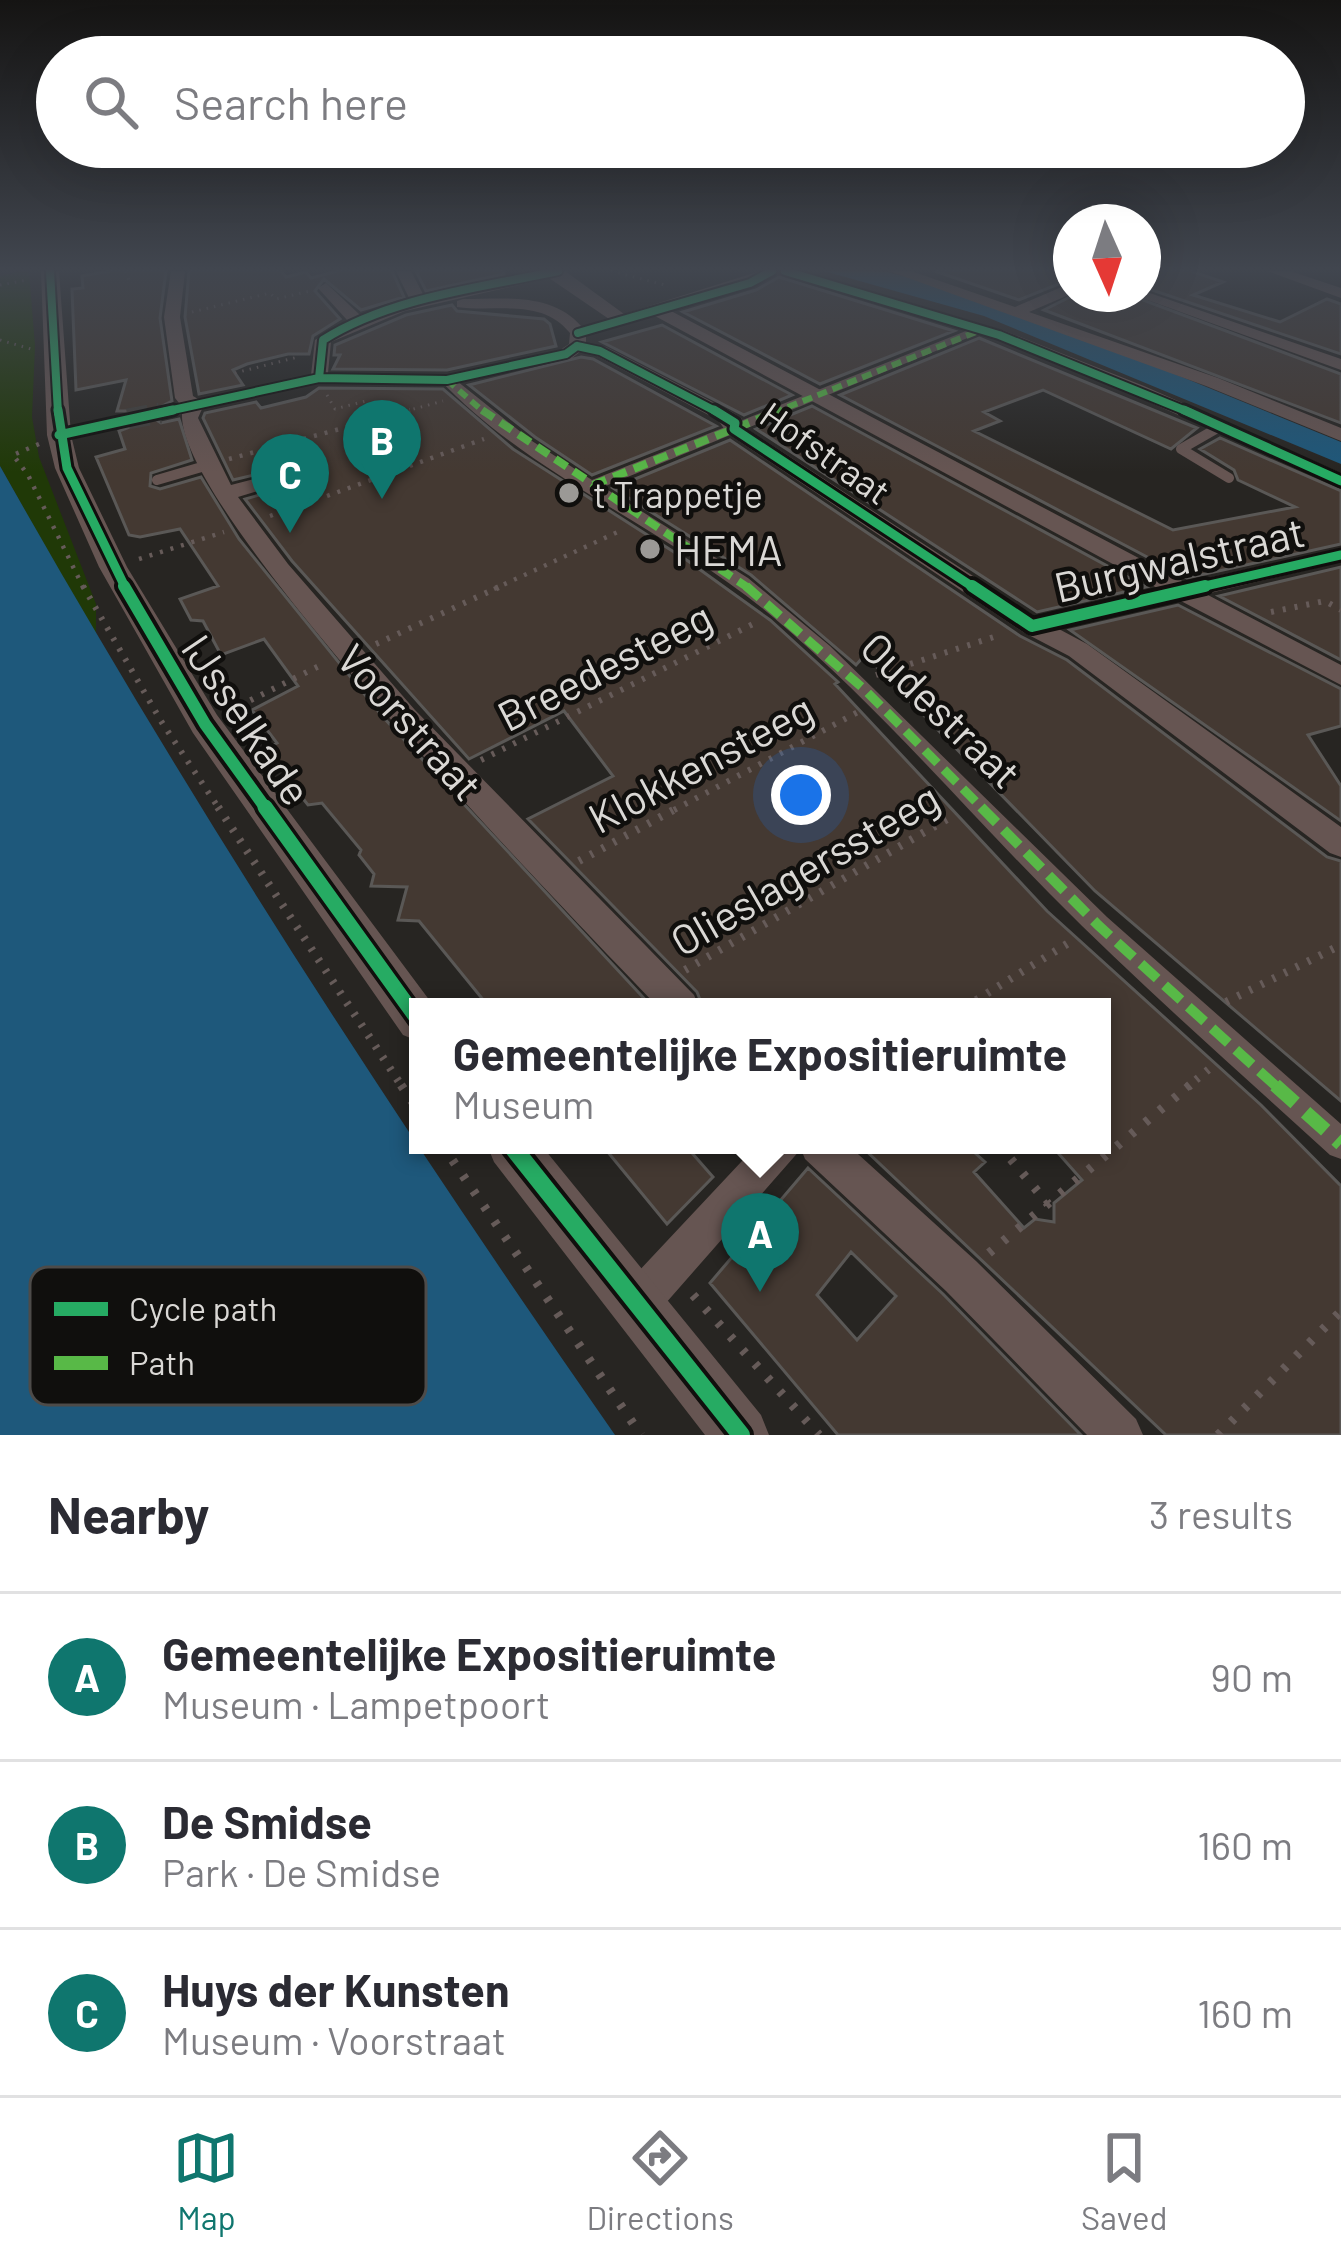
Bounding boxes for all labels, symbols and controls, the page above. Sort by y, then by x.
search box [36,36,1305,168]
icon: search [78,69,144,135]
text: Search here [174,75,408,129]
north arrow [1053,204,1161,312]
street label: Hofstraat [753,392,899,512]
pin: B [343,400,421,499]
pin: C [251,434,329,533]
place label: t Trappetje [593,472,763,515]
marker: t Trappetje [556,480,582,506]
street label: Burgwalstraat [1049,505,1309,612]
place label: HEMA [674,524,782,574]
marker: HEMA [637,536,663,562]
street label: Breedesteeg [489,590,720,741]
street label: Oudestraat [852,621,1032,797]
street label: IJsselkade [173,624,323,814]
street label: Voorstraat [328,633,494,809]
street label: Klokkensteeg [579,682,821,843]
your location [771,765,831,825]
street label: Olieslagerssteeg [661,771,948,966]
popup [409,998,1111,1154]
text: Gemeentelijke Expositieruimte [453,1026,1067,1080]
text: Museum [453,1080,594,1127]
pin: A [721,1193,799,1292]
legend [30,1267,426,1405]
text: Cycle path [129,1288,277,1328]
text: Path [129,1342,195,1382]
text: Nearby [48,1483,209,1544]
text: 3 results [1149,1490,1293,1537]
text: Gemeentelijke Expositieruimte [162,1626,776,1680]
text: A [74,1653,100,1700]
text: 90 m [1211,1653,1293,1700]
text: Museum · Lampetpoort [162,1680,550,1727]
text: De Smidse [162,1794,372,1848]
text: B [75,1821,99,1868]
text: 160 m [1197,1821,1293,1868]
text: Park · De Smidse [162,1848,441,1895]
text: Huys der Kunsten [162,1962,510,2016]
text: C [75,1989,99,2036]
text: 160 m [1197,1989,1293,2036]
text: Museum · Voorstraat [162,2016,506,2063]
tab: Map [173,2125,239,2237]
tab: Directions [586,2125,734,2237]
tab: Saved [1081,2125,1168,2237]

